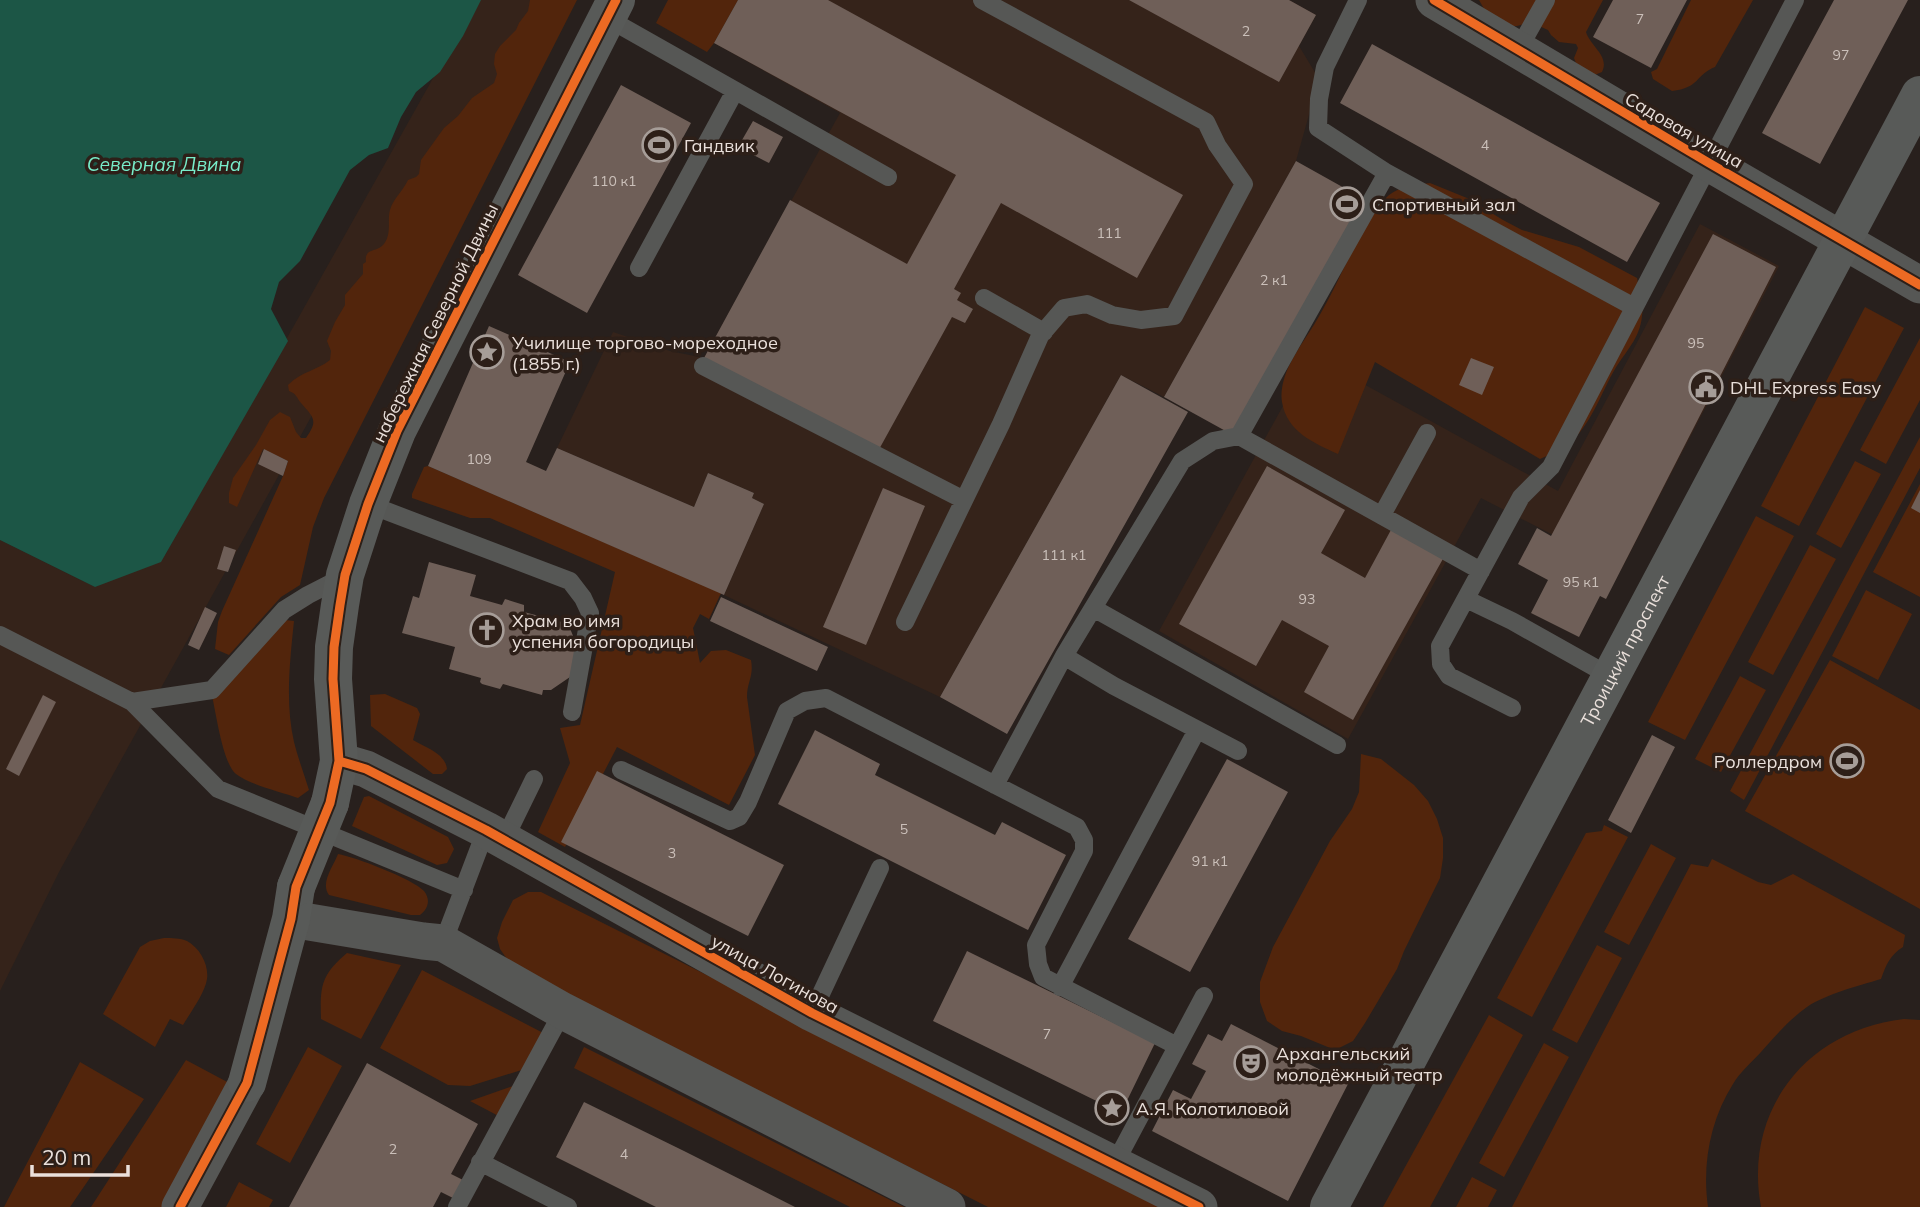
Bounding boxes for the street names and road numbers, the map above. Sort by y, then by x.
street label: Садовая улица [1621,87,1747,173]
street label: набережная Северной Двины [367,200,503,446]
street label: Троицкий проспект [1575,570,1675,730]
street label: улица Логинова [707,929,843,1019]

